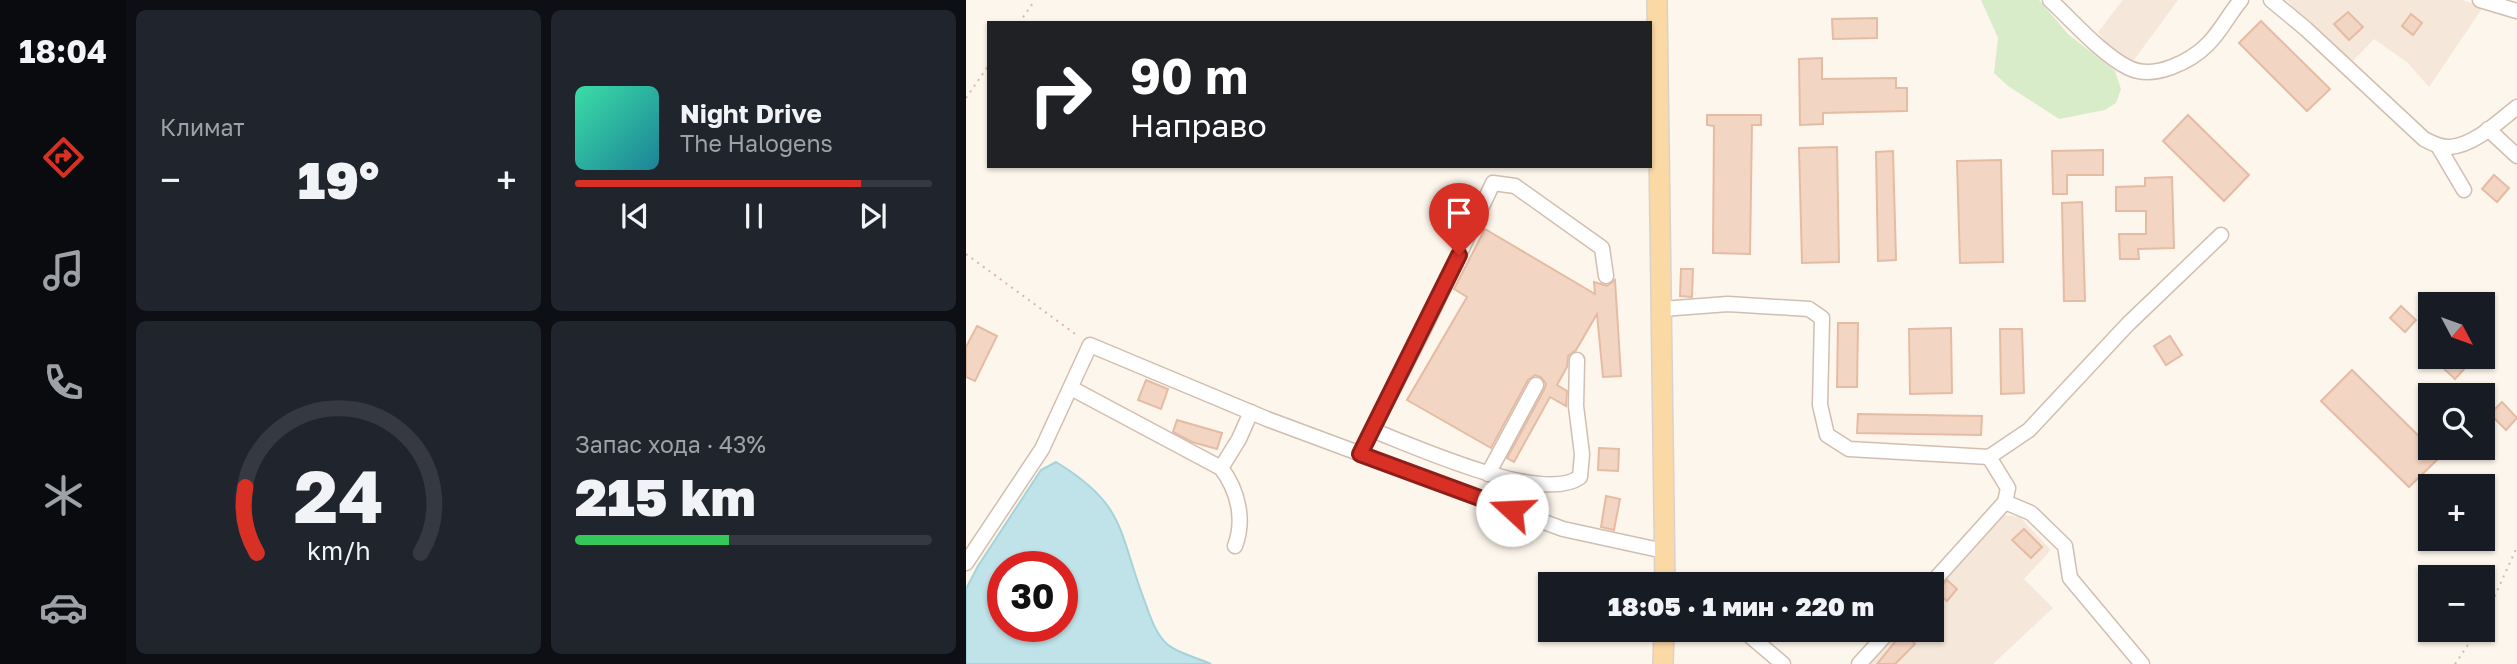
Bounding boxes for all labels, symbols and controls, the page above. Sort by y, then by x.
text: 18:04 [19,32,107,70]
text: 90 m [1130,46,1248,105]
icon: right [1015,49,1106,140]
text: Night Drive [680,98,822,129]
text: Направо [1130,106,1267,144]
text: Климат [160,113,245,141]
text: The Halogens [680,129,833,157]
icon: directions [39,133,88,182]
text: 19° [298,148,379,210]
text: − [160,157,181,202]
text: + [496,157,517,202]
pin [1429,183,1489,255]
icon: arrive [1440,194,1478,232]
icon: previous [616,197,654,235]
icon: pause [735,197,773,235]
icon: next [854,197,892,235]
icon: music [39,246,88,295]
north arrow [2418,292,2496,369]
map controls [2418,292,2495,642]
icon: phone [39,358,88,407]
button: search [2418,383,2495,460]
text: Запас хода · 43% [575,430,766,458]
text: 24 [294,453,383,540]
text: 215 km [575,465,756,527]
icon: climate [39,471,88,520]
position arrow [1475,473,1549,547]
button: + [2418,474,2495,551]
text: km/h [307,535,370,566]
speed limit sign: 30 [987,551,1078,642]
button: − [2418,565,2495,642]
icon: car [39,583,88,632]
text: 18:05 · 1 мин · 220 m [1608,591,1874,622]

